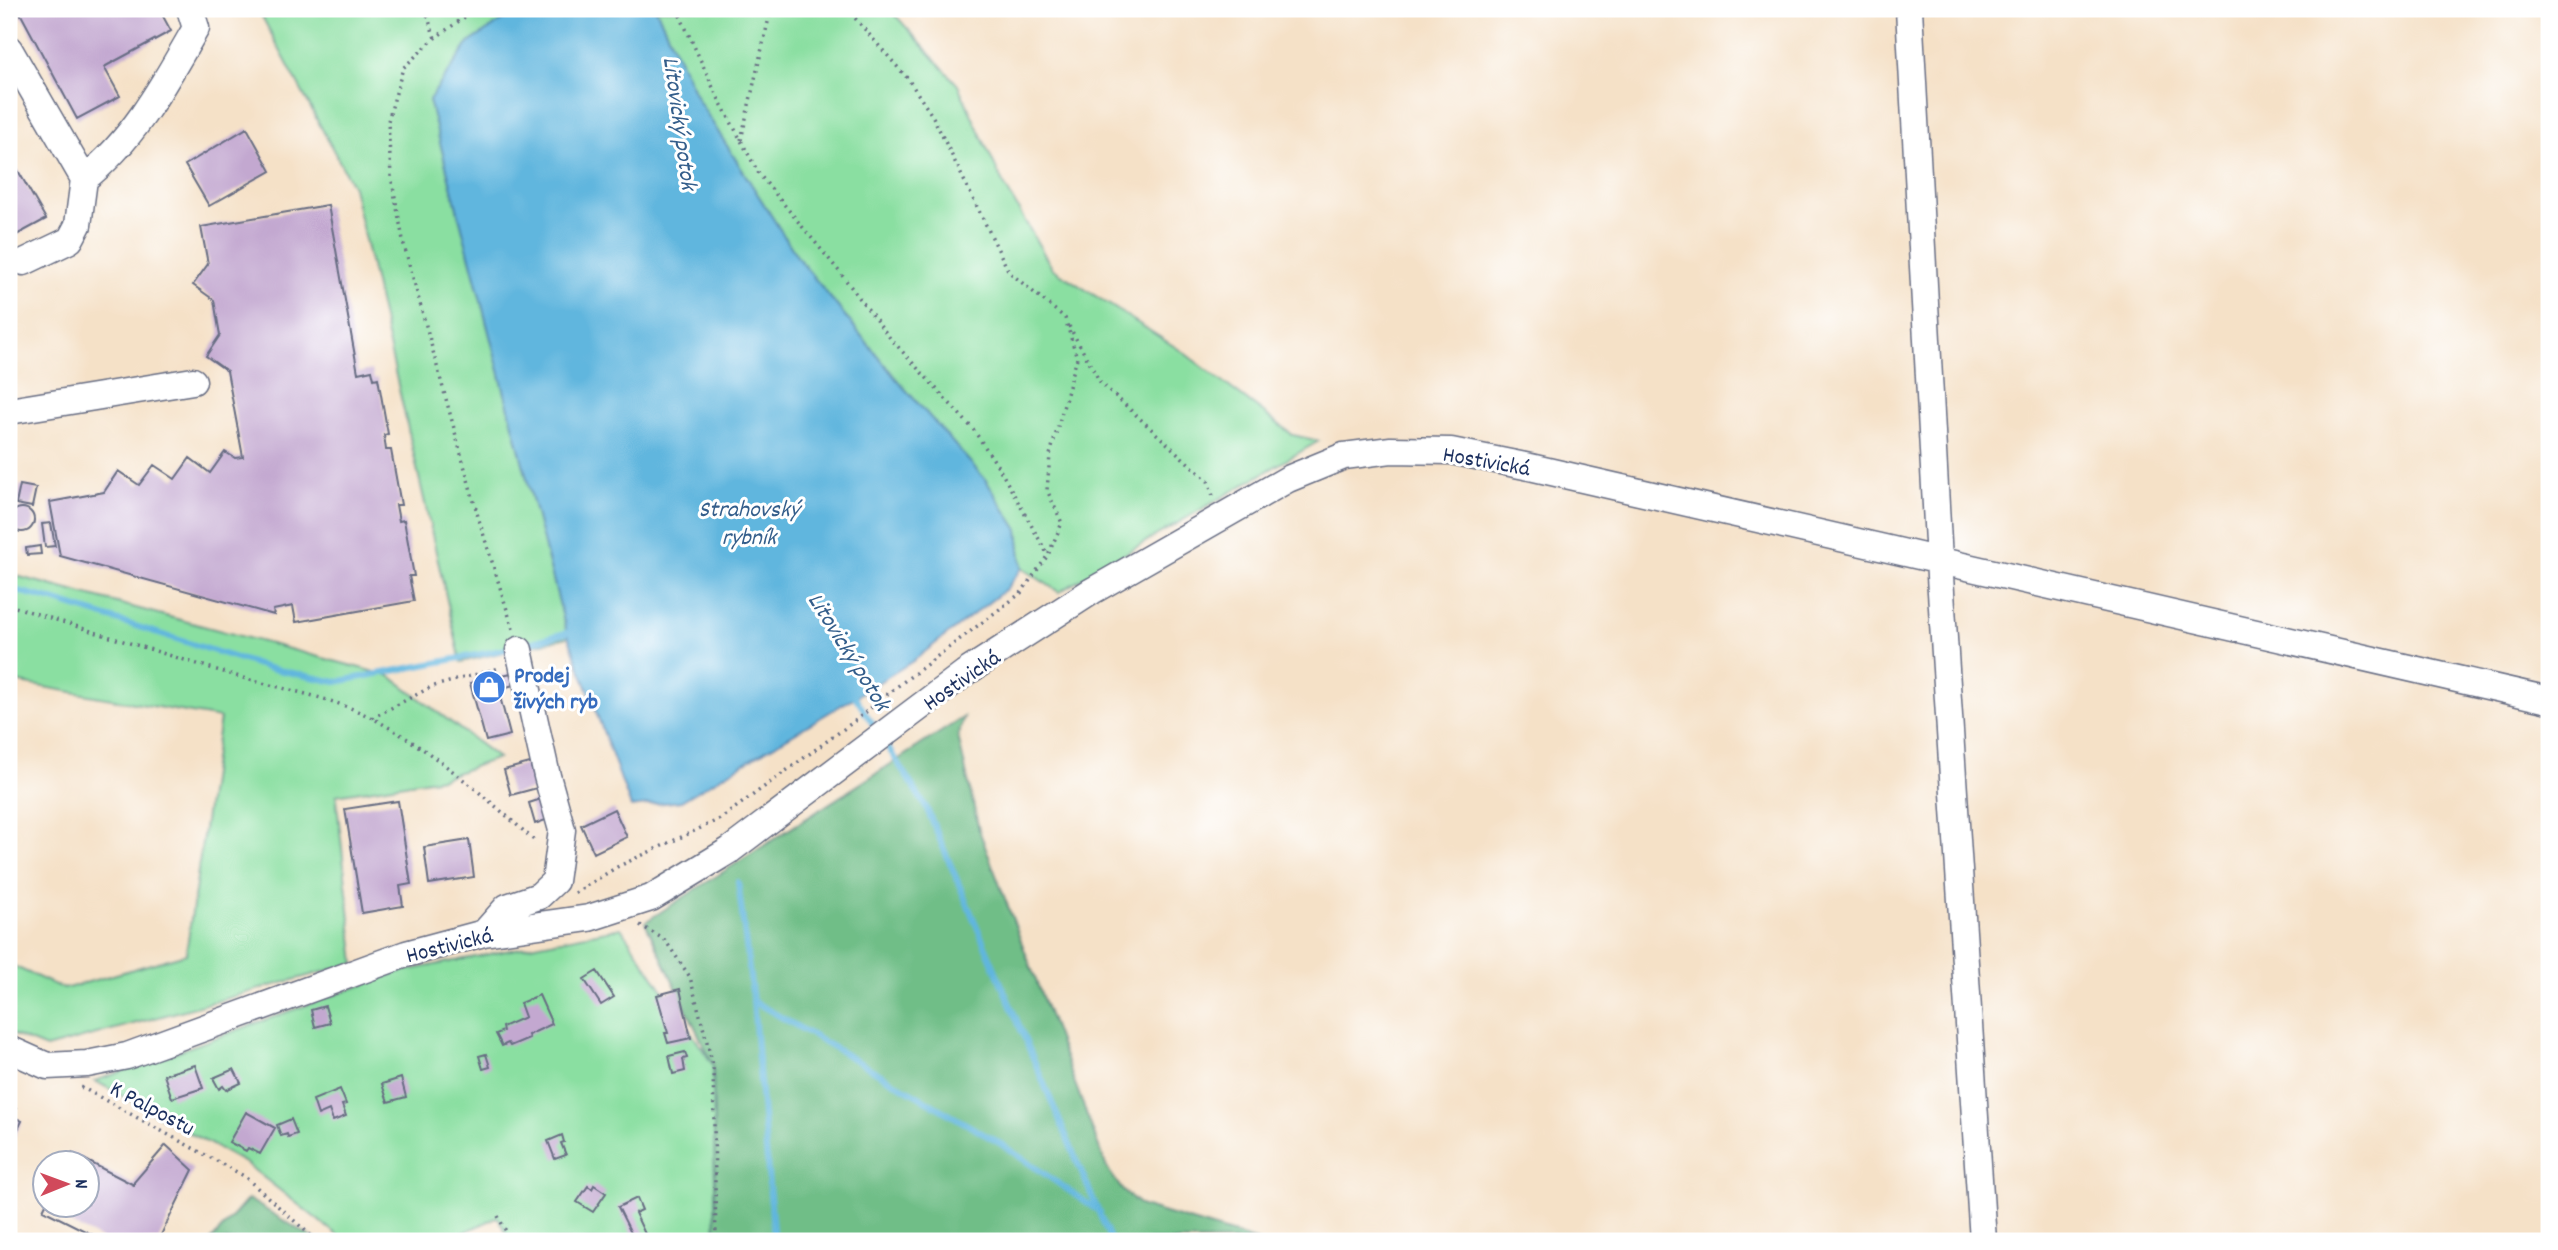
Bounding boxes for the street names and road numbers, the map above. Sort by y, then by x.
street label: Hostivická [1440,440,1533,487]
street label: Hostivická [917,643,1009,721]
street label: Hostivická [403,921,497,974]
street label: K Palpostu [103,1074,200,1146]

